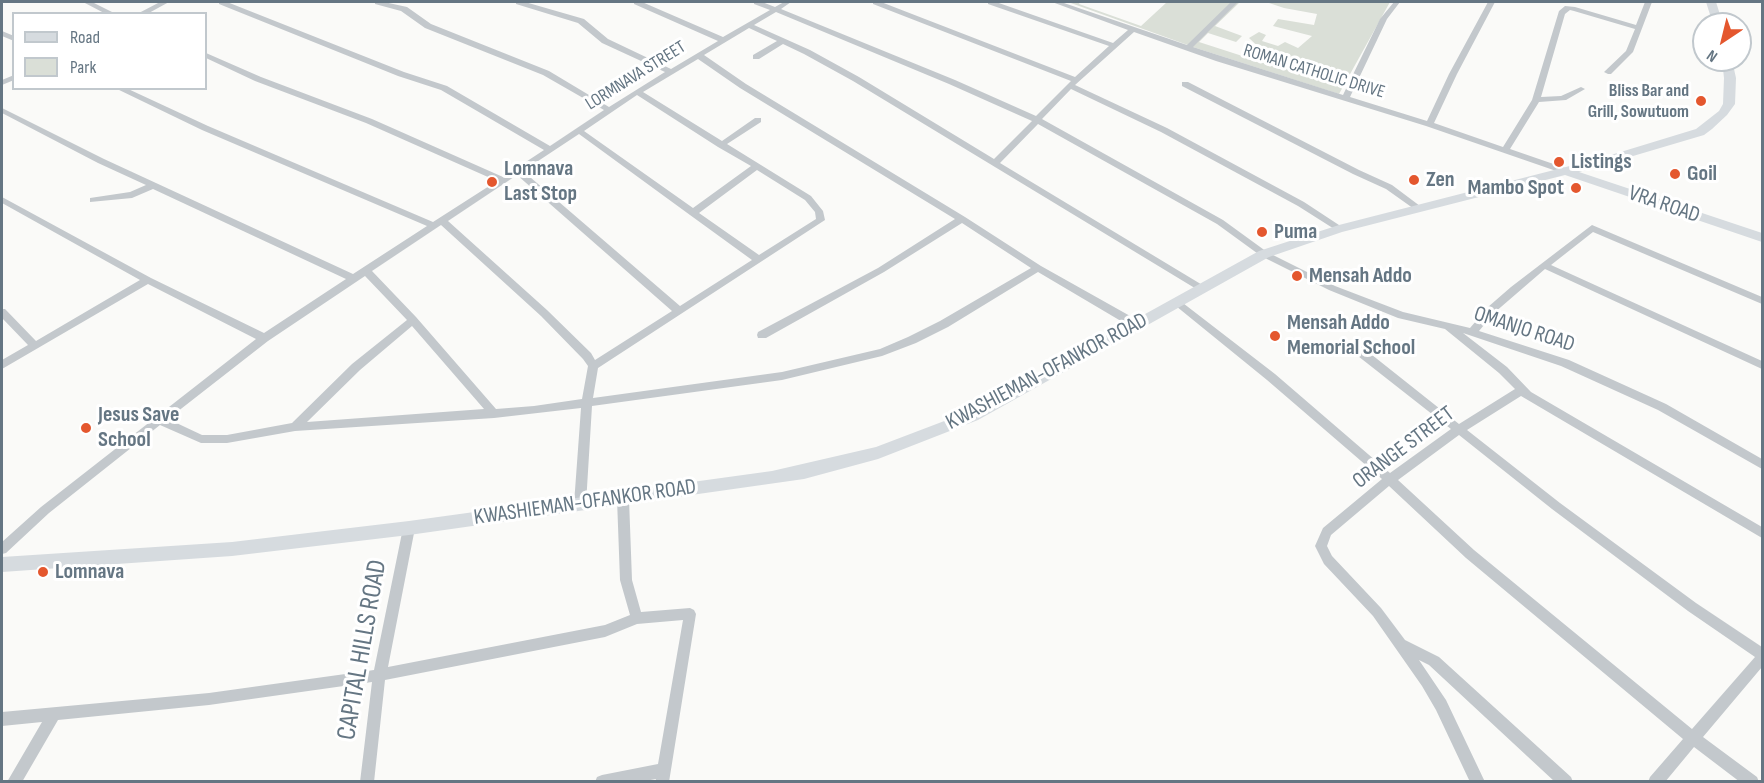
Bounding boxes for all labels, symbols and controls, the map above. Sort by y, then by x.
legend [12,12,207,90]
north arrow [1692,12,1752,72]
text: Road [70,27,100,48]
street label: LORMNAVA STREET [582,37,690,115]
street label: ROMAN CATHOLIC DRIVE [1241,40,1387,104]
text: N [1704,45,1721,66]
text: Park [70,57,96,78]
place label: Bliss Bar and Grill, Sowutuom [1588,80,1689,122]
marker: Bliss Bar and Grill, Sowutuom [1694,94,1708,108]
place label: Listings [1571,149,1632,175]
marker: Listings [1552,155,1566,169]
place label: Lomnava Last Stop [504,156,577,208]
place label: Goil [1687,161,1717,187]
place label: Zen [1426,167,1455,193]
marker: Goil [1668,167,1682,181]
marker: Zen [1407,173,1421,187]
marker: Lomnava Last Stop [485,175,499,189]
place label: Mambo Spot [1468,175,1564,201]
marker: Mambo Spot [1569,181,1583,195]
street label: VRA ROAD [1625,181,1703,229]
place label: Puma [1274,219,1317,245]
marker: Puma [1255,225,1269,239]
place label: Mensah Addo [1309,263,1412,289]
marker: Mensah Addo [1290,269,1304,283]
street label: OMANJO ROAD [1470,301,1578,359]
street label: KWASHIEMAN-OFANKOR ROAD [942,308,1152,436]
place label: Mensah Addo Memorial School [1287,310,1415,362]
marker: Mensah Addo Memorial School [1268,329,1282,343]
street label: ORANGE STREET [1348,401,1460,495]
place label: Jesus Save School [98,402,179,454]
marker: Jesus Save School [79,421,93,435]
street label: KWASHIEMAN-OFANKOR ROAD [472,474,698,532]
street label: CAPITAL HILLS ROAD [331,557,395,743]
place label: Lomnava [55,559,124,585]
marker: Lomnava [36,565,50,579]

